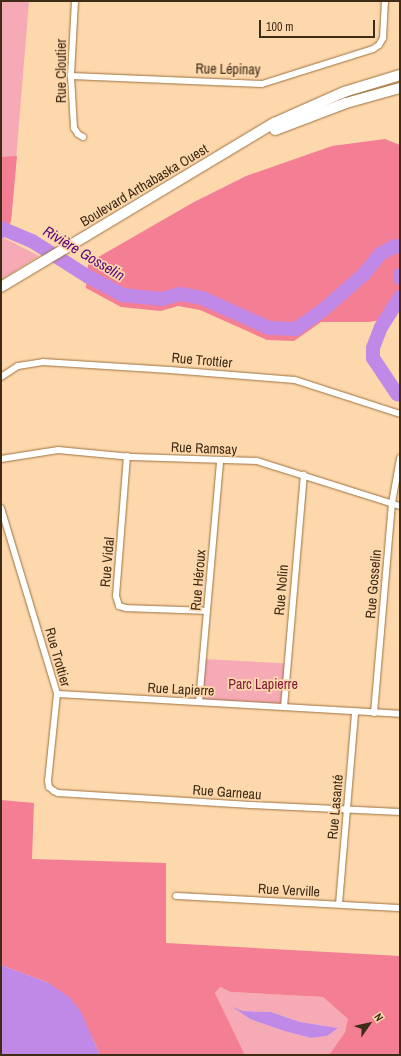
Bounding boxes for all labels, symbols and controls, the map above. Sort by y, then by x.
scale bar [261,12,377,38]
text: 100 m [266,19,293,35]
street label: Rue Cloutier [53,39,69,103]
street label: Rue Lépinay [195,60,261,78]
street label: Boulevard Arthabaska Ouest [77,140,211,230]
water label: Rivière Gosselin [40,222,128,284]
street label: Rue Trottier [171,349,233,371]
street label: Rue Ramsay [171,438,237,458]
street label: Rue Vidal [96,536,118,588]
street label: Rue Héroux [187,549,209,611]
street label: Rue Gosselin [362,549,384,619]
street label: Rue Nolin [270,564,292,616]
street label: Rue Trottier [42,625,74,689]
park label: Parc Lapierre [228,676,298,692]
street label: Rue Lapierre [147,679,215,699]
street label: Rue Lasanté [324,774,346,840]
street label: Rue Garneau [192,781,262,803]
street label: Rue Verville [258,880,320,900]
north arrow [349,1004,389,1044]
text: N [371,1011,387,1024]

